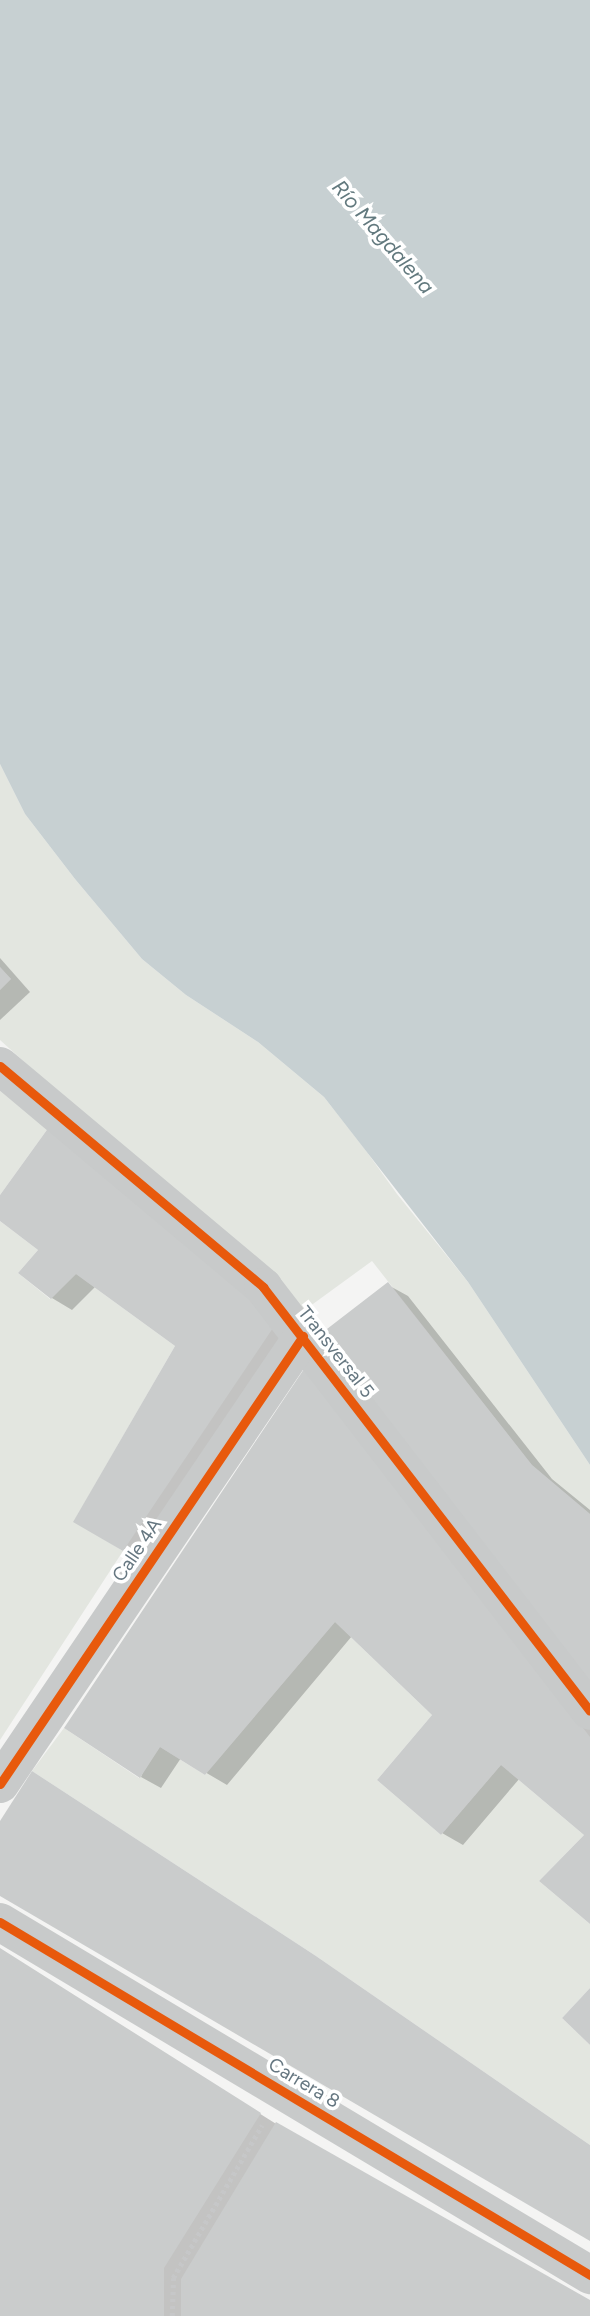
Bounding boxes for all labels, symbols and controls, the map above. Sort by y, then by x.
water label: Río Magdalena [327,175,439,299]
street label: Transversal 5 [293,1302,379,1402]
street label: Calle 4A [108,1514,166,1586]
street label: Carrera 8 [264,2053,344,2113]

